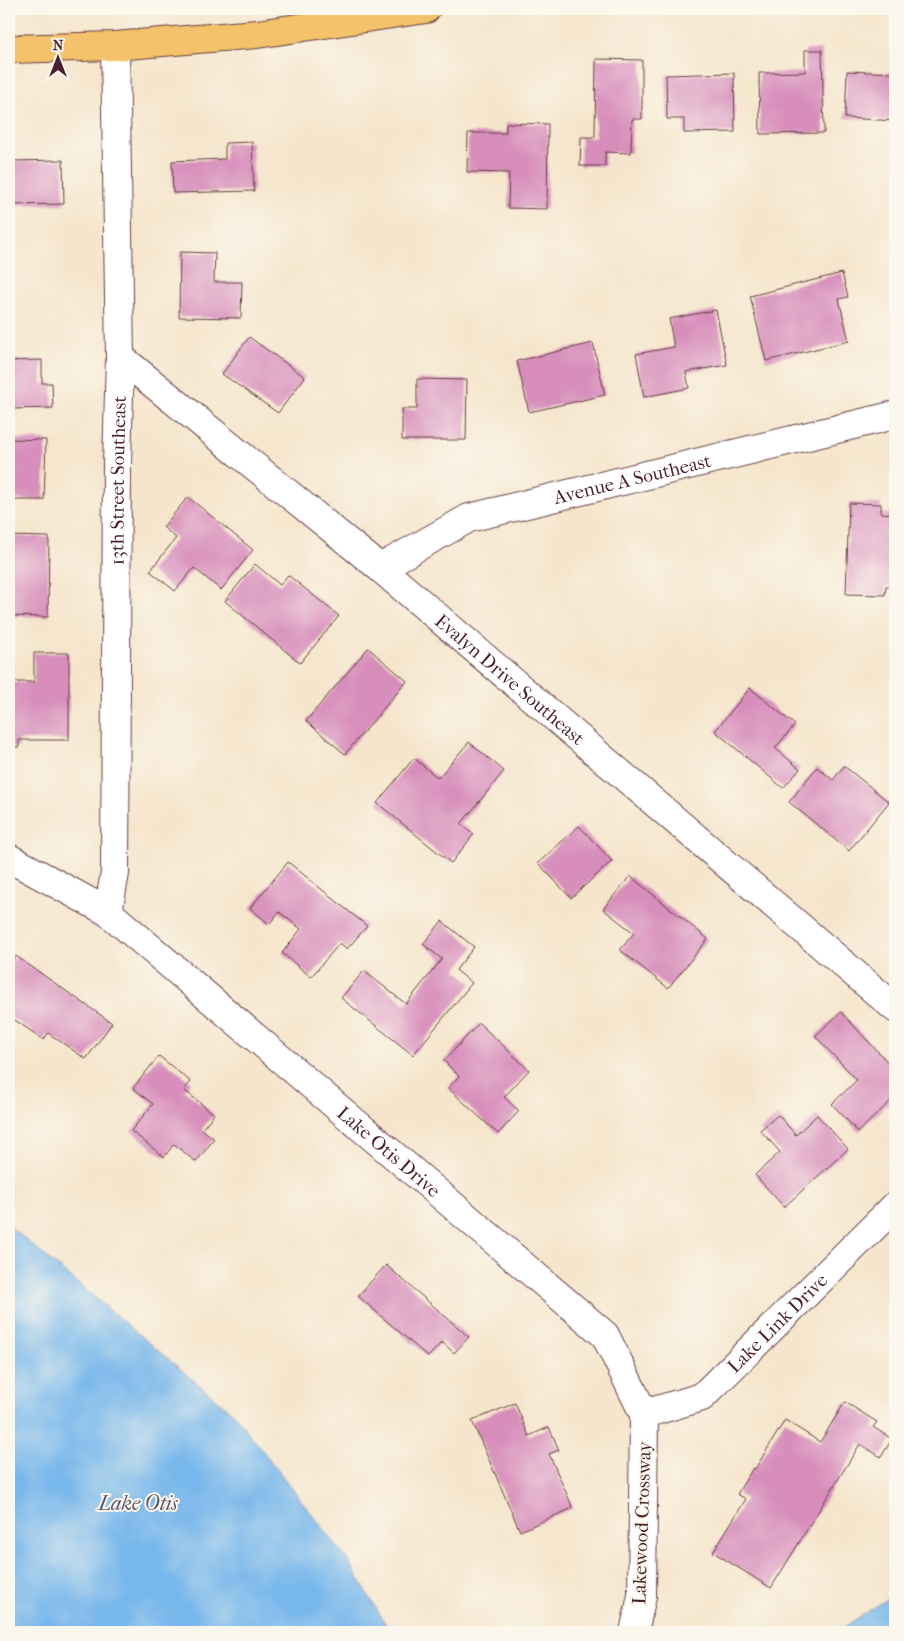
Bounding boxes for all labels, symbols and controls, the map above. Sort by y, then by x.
north arrow [32,32,82,82]
text: N [53,37,64,54]
street label: 13th Street Southeast [107,395,131,566]
street label: Avenue A Southeast [551,450,714,509]
street label: Evalyn Drive Southeast [430,610,589,750]
street label: Lake Otis Drive [333,1102,445,1202]
street label: Lake Link Drive [723,1269,832,1378]
street label: Lakewood Crossway [628,1440,656,1605]
water label: Lake Otis [96,1492,178,1515]

